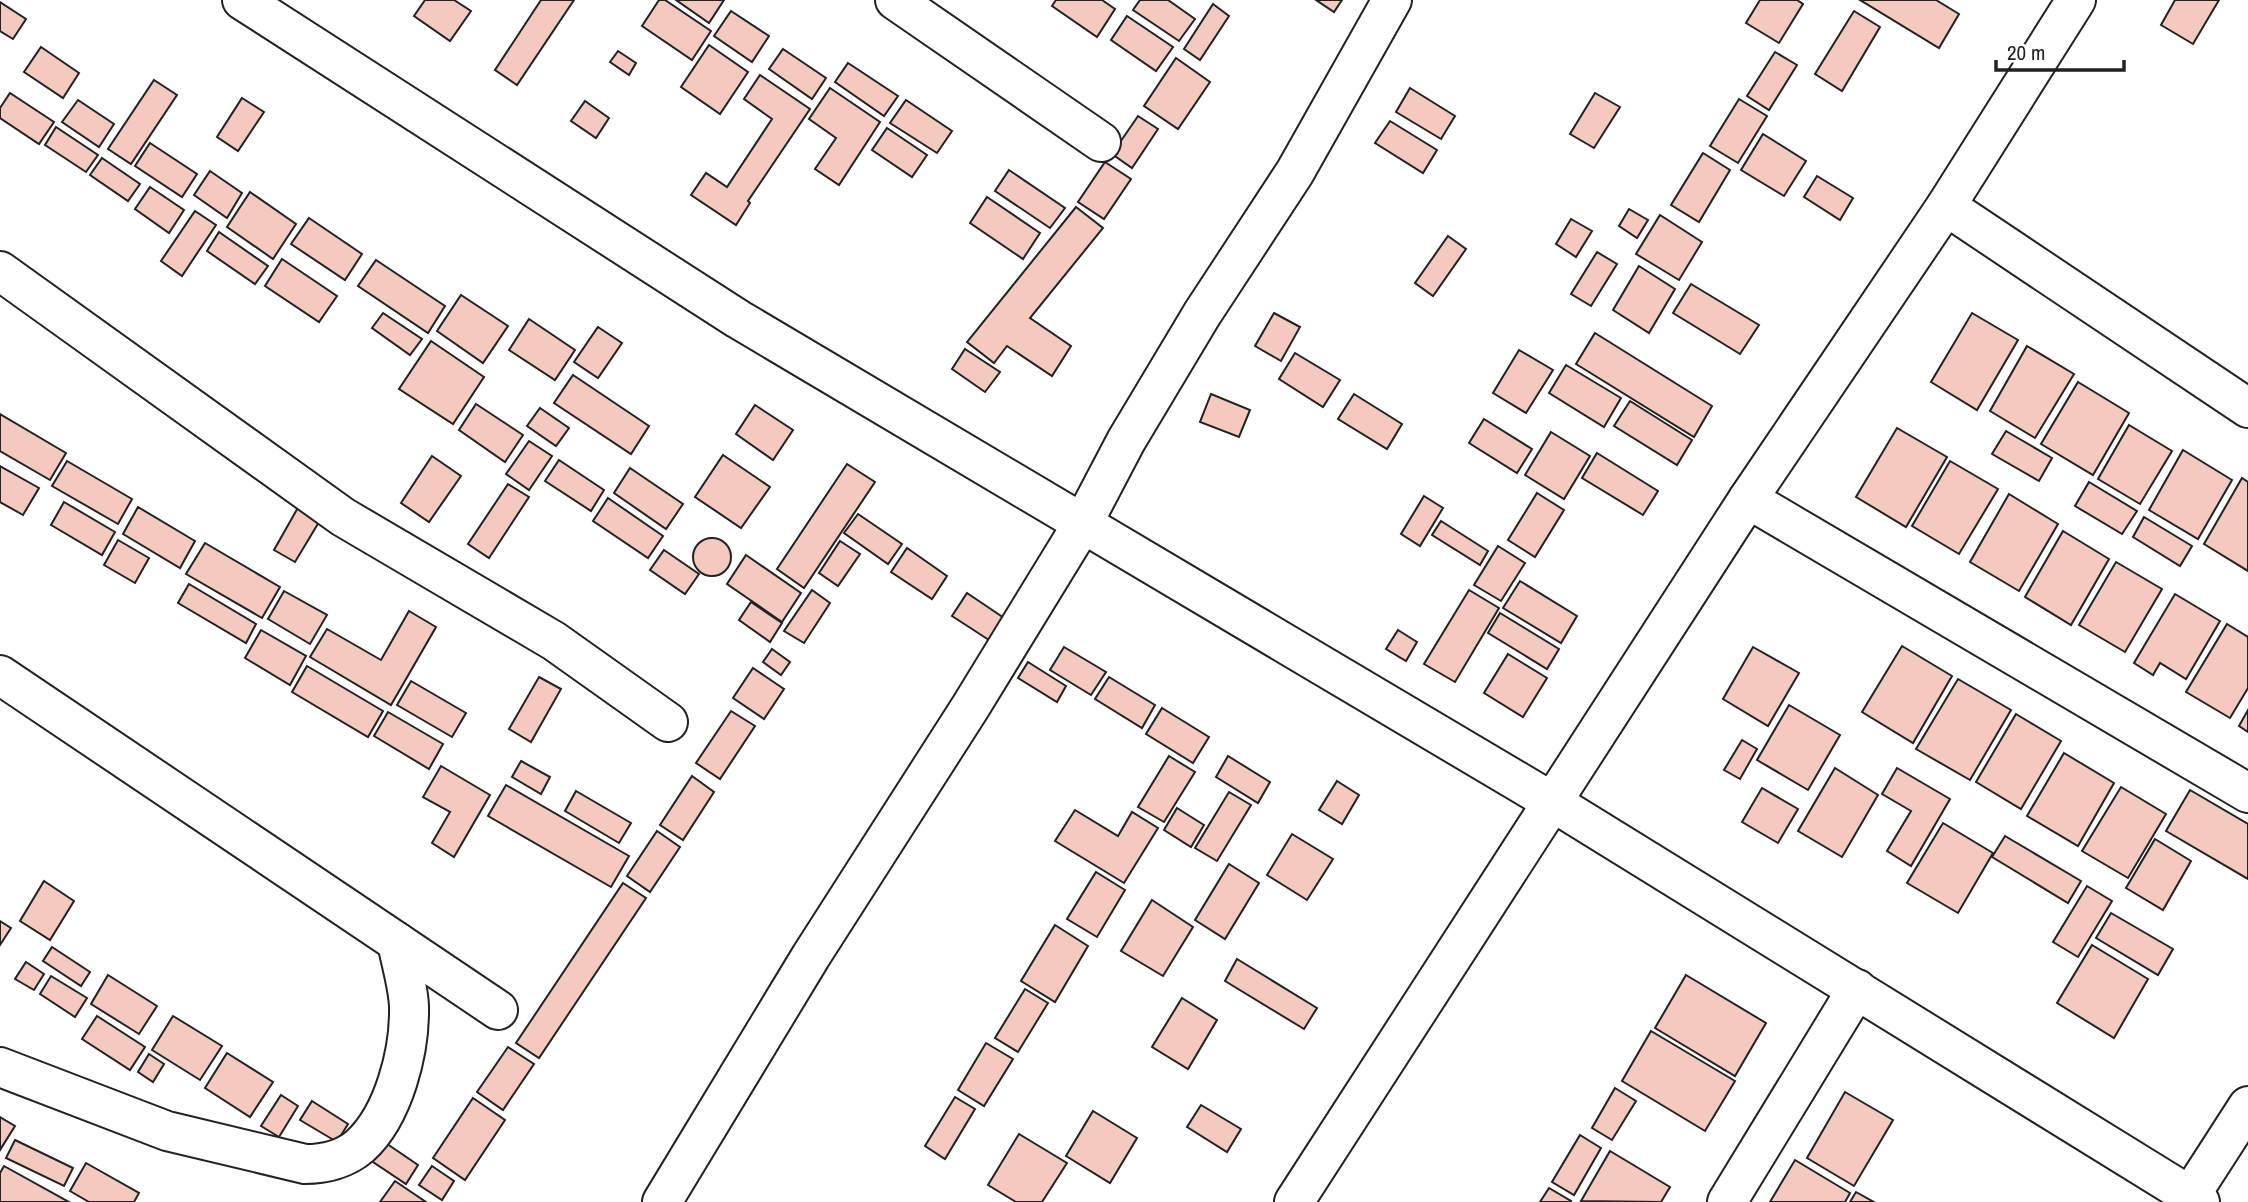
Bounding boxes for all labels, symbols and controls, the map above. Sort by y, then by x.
scale bar [1996,28,2124,72]
text: 20 m [2007,38,2045,67]

